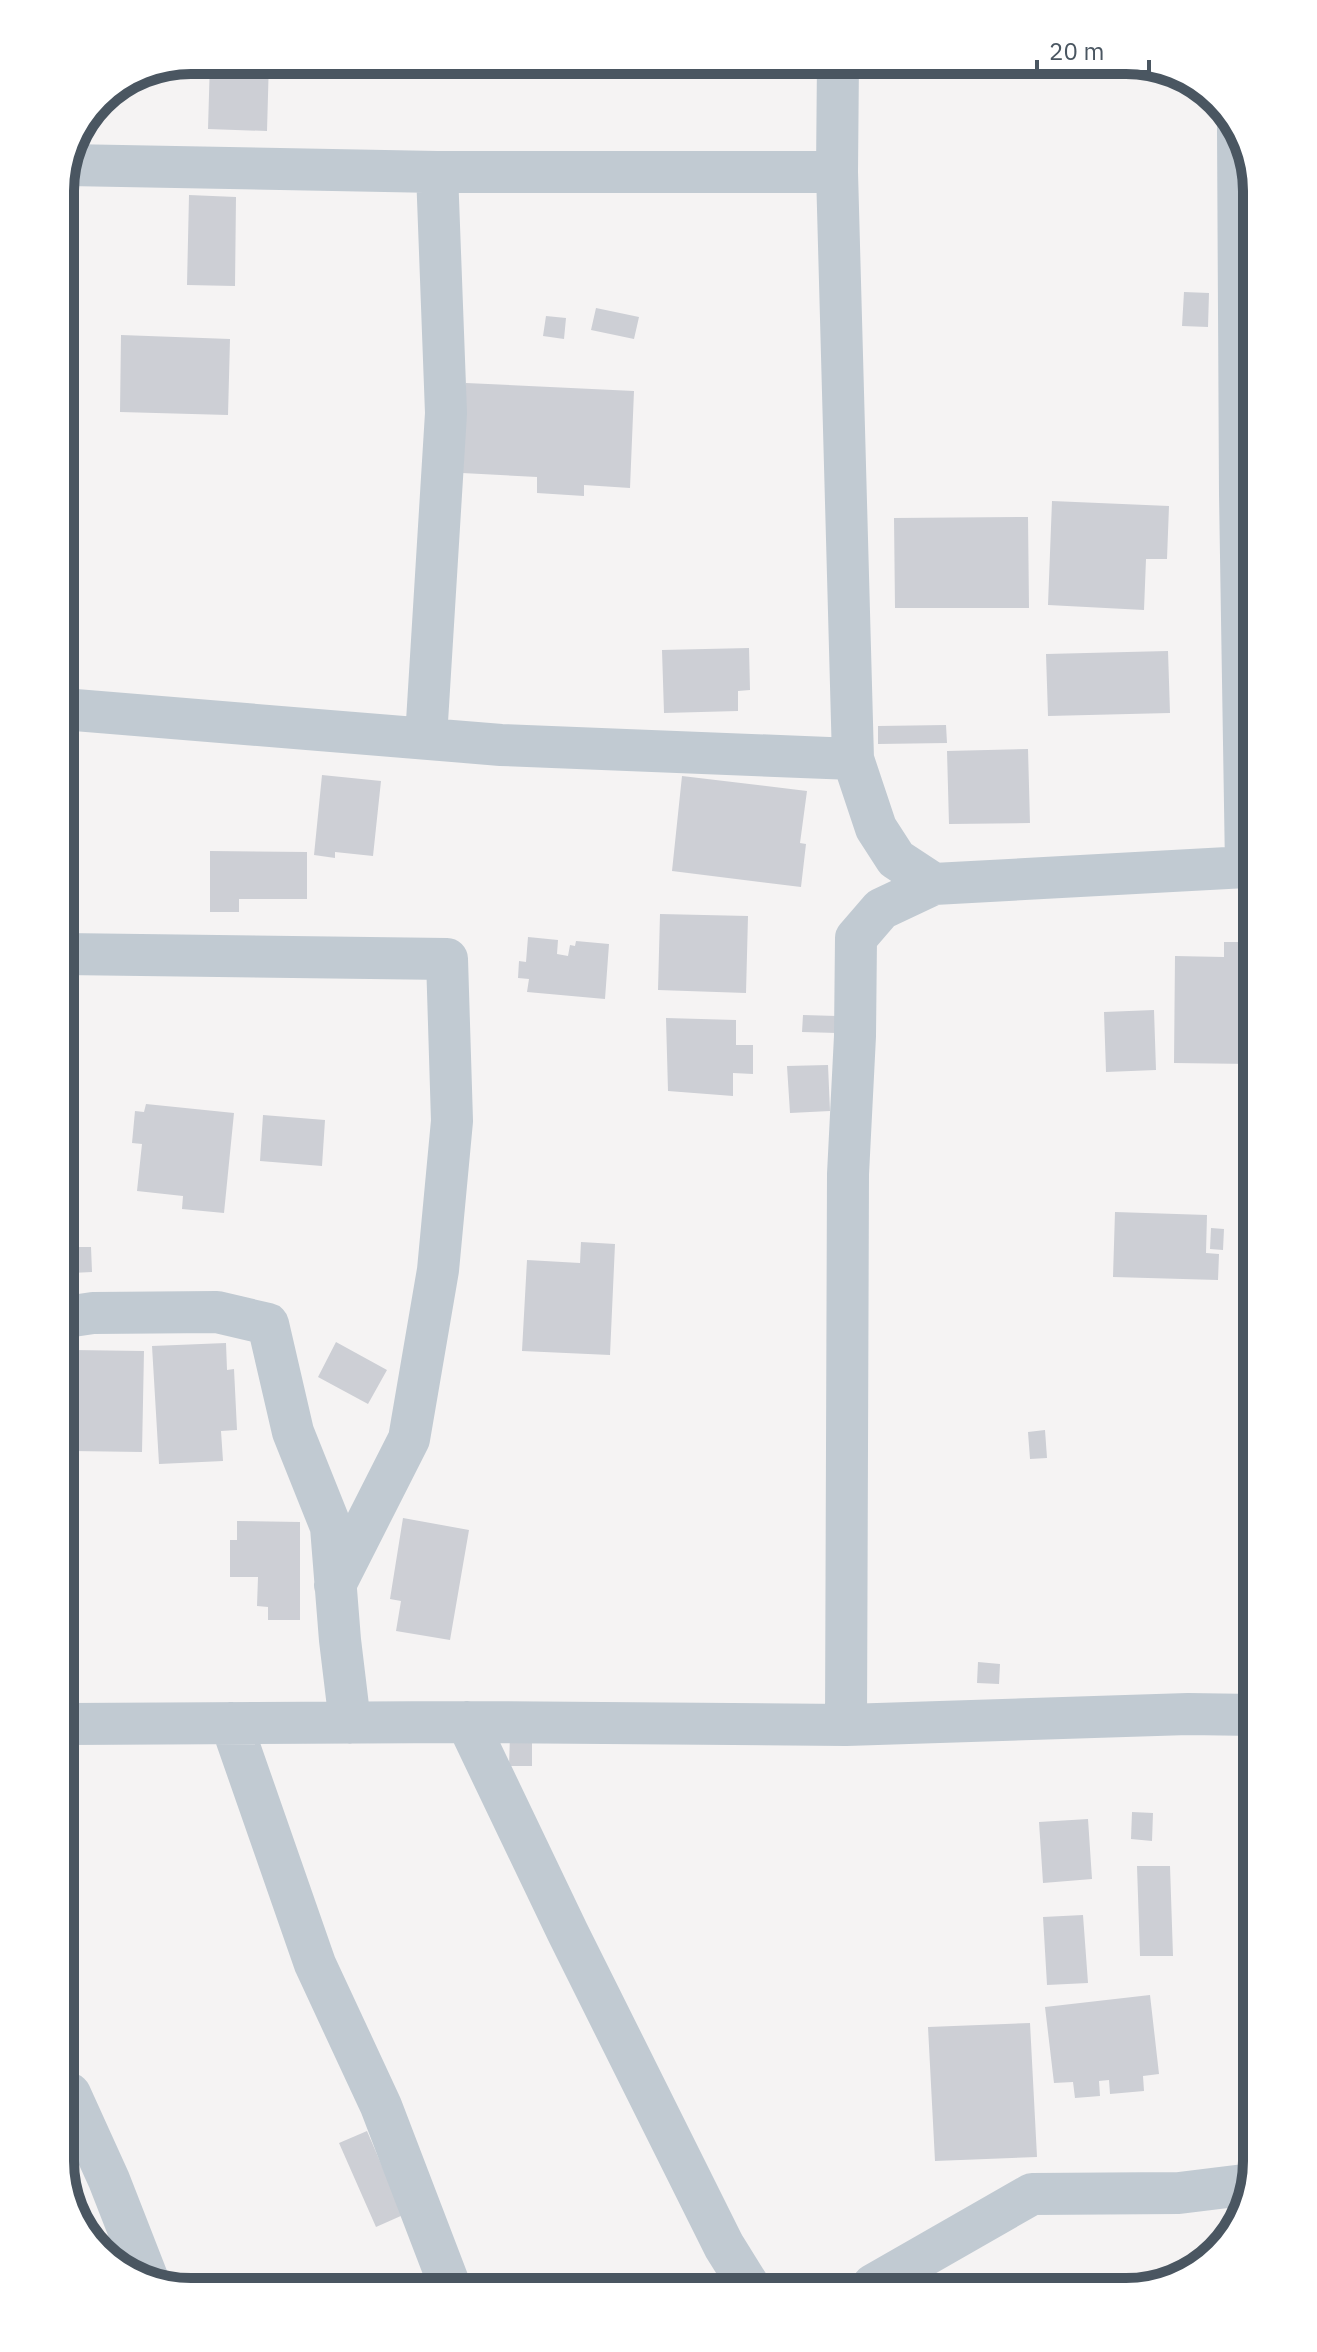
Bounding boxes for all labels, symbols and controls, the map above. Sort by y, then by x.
scale bar [1037,24,1149,74]
text: 20 m [1049,35,1104,67]

